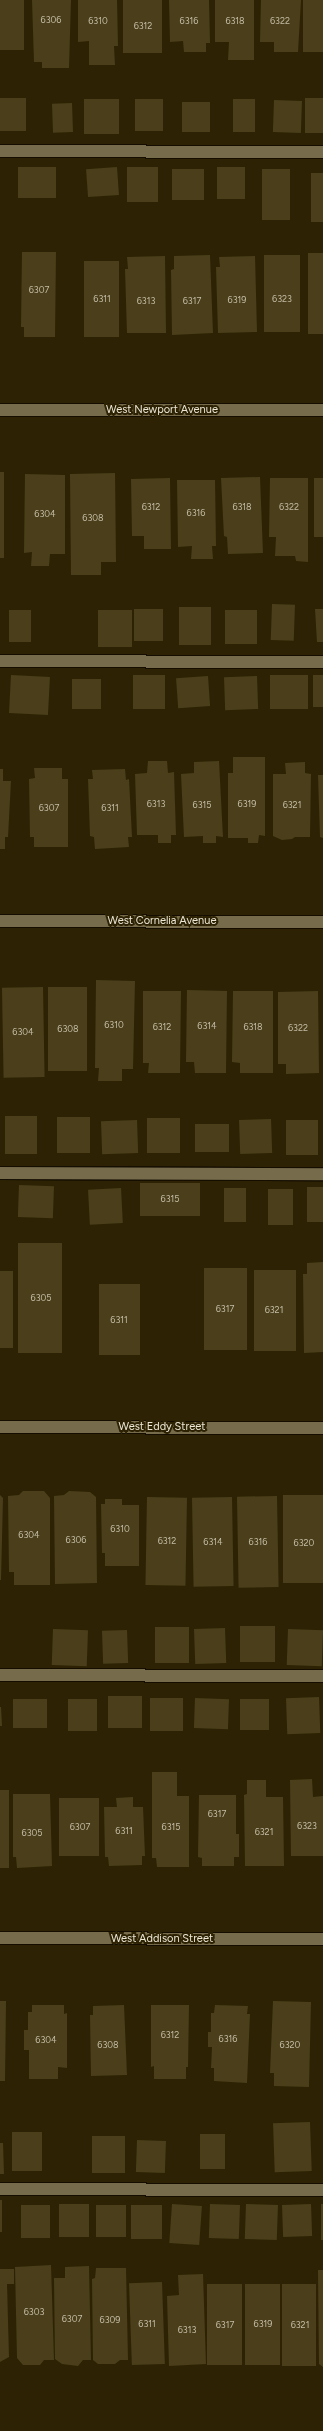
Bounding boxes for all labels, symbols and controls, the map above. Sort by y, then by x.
house number: 6306 [41,15,61,25]
house number: 6310 [88,16,108,26]
house number: 6316 [180,16,198,26]
house number: 6318 [225,16,245,26]
house number: 6322 [270,16,290,26]
house number: 6312 [134,21,152,31]
house number: 6307 [29,285,49,295]
house number: 6311 [93,294,111,304]
house number: 6323 [272,294,292,304]
house number: 6319 [228,295,246,305]
house number: 6313 [137,296,155,306]
house number: 6317 [183,296,201,306]
street label: West Newport Avenue [106,403,218,417]
house number: 6312 [142,502,160,512]
house number: 6318 [232,502,252,512]
house number: 6322 [279,502,299,512]
house number: 6316 [187,508,205,518]
house number: 6304 [34,509,56,519]
house number: 6308 [82,513,104,523]
house number: 6313 [147,799,165,809]
house number: 6319 [238,799,256,809]
house number: 6315 [193,800,211,810]
house number: 6321 [283,800,301,810]
house number: 6307 [39,803,59,813]
house number: 6311 [101,803,119,813]
street label: West Cornelia Avenue [108,914,216,928]
house number: 6310 [104,1020,124,1030]
house number: 6314 [197,1021,217,1031]
house number: 6312 [153,1022,171,1032]
house number: 6318 [243,1022,263,1032]
house number: 6322 [288,1023,308,1033]
house number: 6308 [57,1024,79,1034]
house number: 6304 [12,1027,34,1037]
house number: 6315 [161,1194,179,1204]
house number: 6305 [31,1293,51,1303]
house number: 6317 [216,1304,234,1314]
house number: 6321 [265,1305,283,1315]
house number: 6311 [110,1315,128,1325]
street label: West Eddy Street [119,1420,205,1434]
house number: 6310 [110,1524,130,1534]
house number: 6304 [18,1530,40,1540]
house number: 6306 [66,1535,86,1545]
house number: 6312 [158,1536,176,1546]
house number: 6314 [203,1537,223,1547]
house number: 6316 [249,1537,267,1547]
house number: 6320 [294,1538,314,1548]
house number: 6317 [208,1809,226,1819]
house number: 6323 [297,1821,317,1831]
house number: 6307 [70,1822,90,1832]
house number: 6315 [162,1822,180,1832]
house number: 6311 [115,1826,133,1836]
house number: 6321 [255,1827,273,1837]
house number: 6305 [22,1828,42,1838]
street label: West Addison Street [111,1932,213,1946]
house number: 6312 [161,2030,179,2040]
house number: 6316 [219,2034,237,2044]
house number: 6304 [35,2035,57,2045]
house number: 6308 [97,2040,119,2050]
house number: 6320 [280,2040,300,2050]
house number: 6303 [24,2307,44,2317]
house number: 6307 [62,2314,82,2324]
house number: 6309 [100,2315,120,2325]
house number: 6311 [138,2319,156,2329]
house number: 6319 [254,2319,272,2329]
house number: 6317 [216,2320,234,2330]
house number: 6321 [291,2320,309,2330]
house number: 6313 [178,2325,196,2335]

